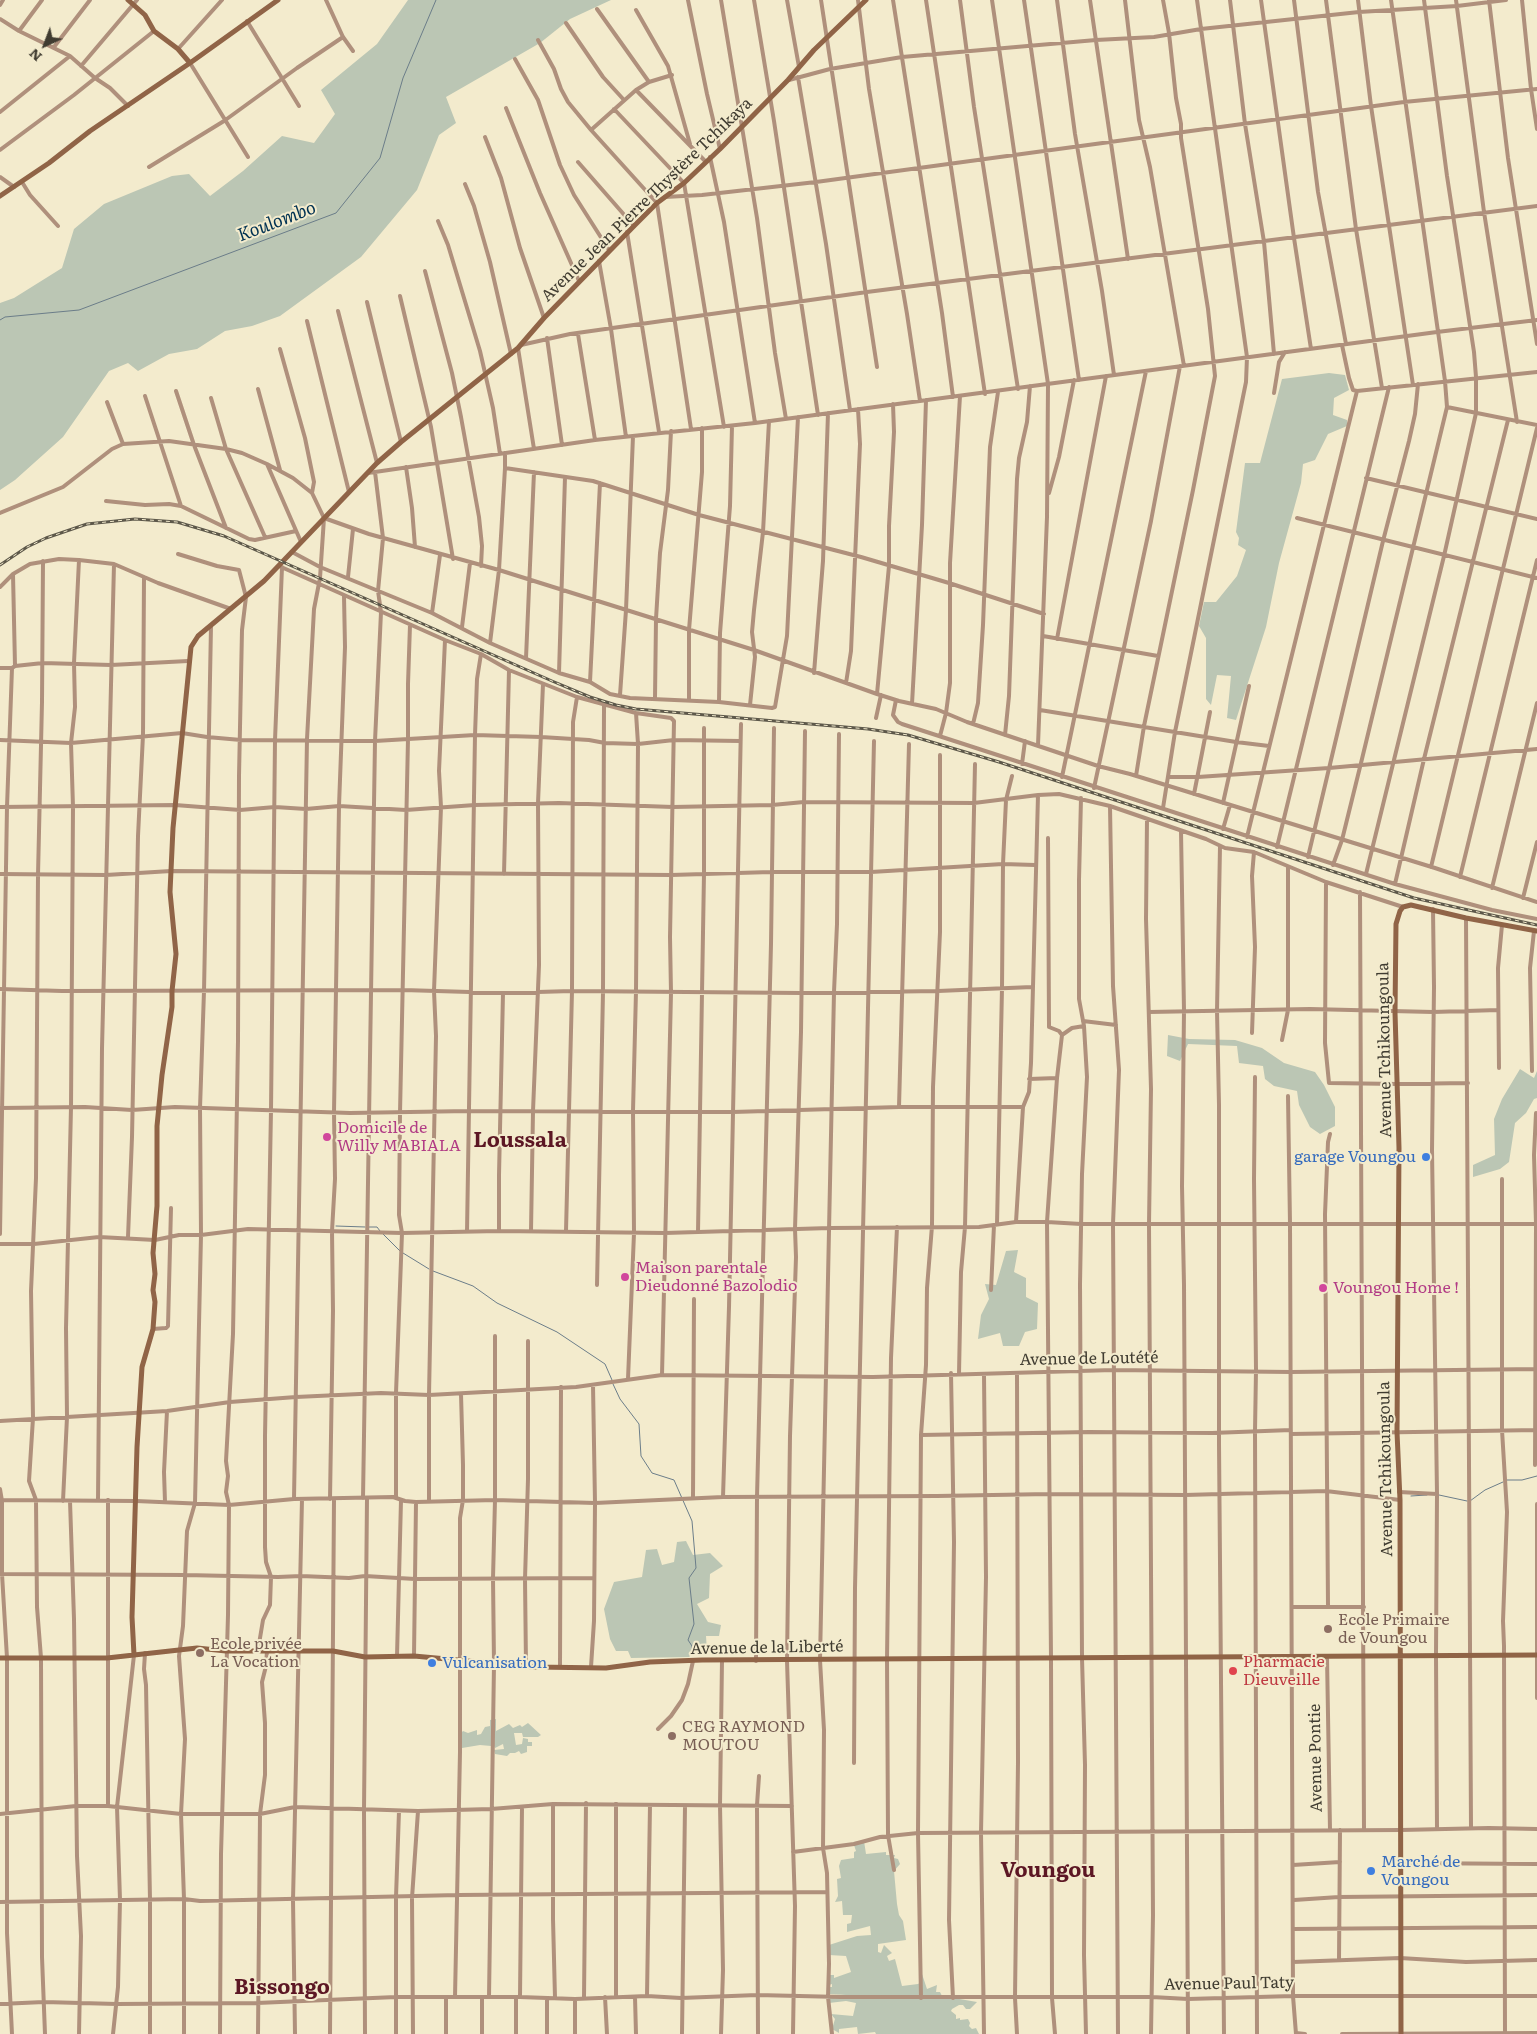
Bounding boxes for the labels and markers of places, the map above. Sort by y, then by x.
place label: Domicile de Willy MABIALA [337,1118,461,1156]
marker: Domicile de Willy MABIALA [321,1131,333,1143]
place label: garage Voungou [1294,1147,1416,1167]
marker: garage Voungou [1420,1151,1432,1163]
place label: Maison parentale Dieudonné Bazolodio [635,1258,797,1296]
marker: Maison parentale Dieudonné Bazolodio [619,1271,631,1283]
place label: Voungou Home ! [1333,1278,1459,1298]
marker: Voungou Home ! [1317,1282,1329,1294]
place label: Ecole Primaire de Voungou [1338,1610,1450,1648]
marker: Ecole Primaire de Voungou [1322,1623,1334,1635]
place label: Ecole privée La Vocation [210,1634,302,1672]
marker: Ecole privée La Vocation [194,1647,206,1659]
place label: Pharmacie Dieuveille [1243,1652,1325,1690]
place label: Vulcanisation [442,1653,547,1673]
marker: Vulcanisation [426,1657,438,1669]
marker: Pharmacie Dieuveille [1227,1665,1239,1677]
place label: CEG RAYMOND MOUTOU [682,1717,805,1755]
marker: CEG RAYMOND MOUTOU [666,1730,678,1742]
place label: Marché de Voungou [1381,1852,1460,1890]
marker: Marché de Voungou [1365,1865,1377,1877]

